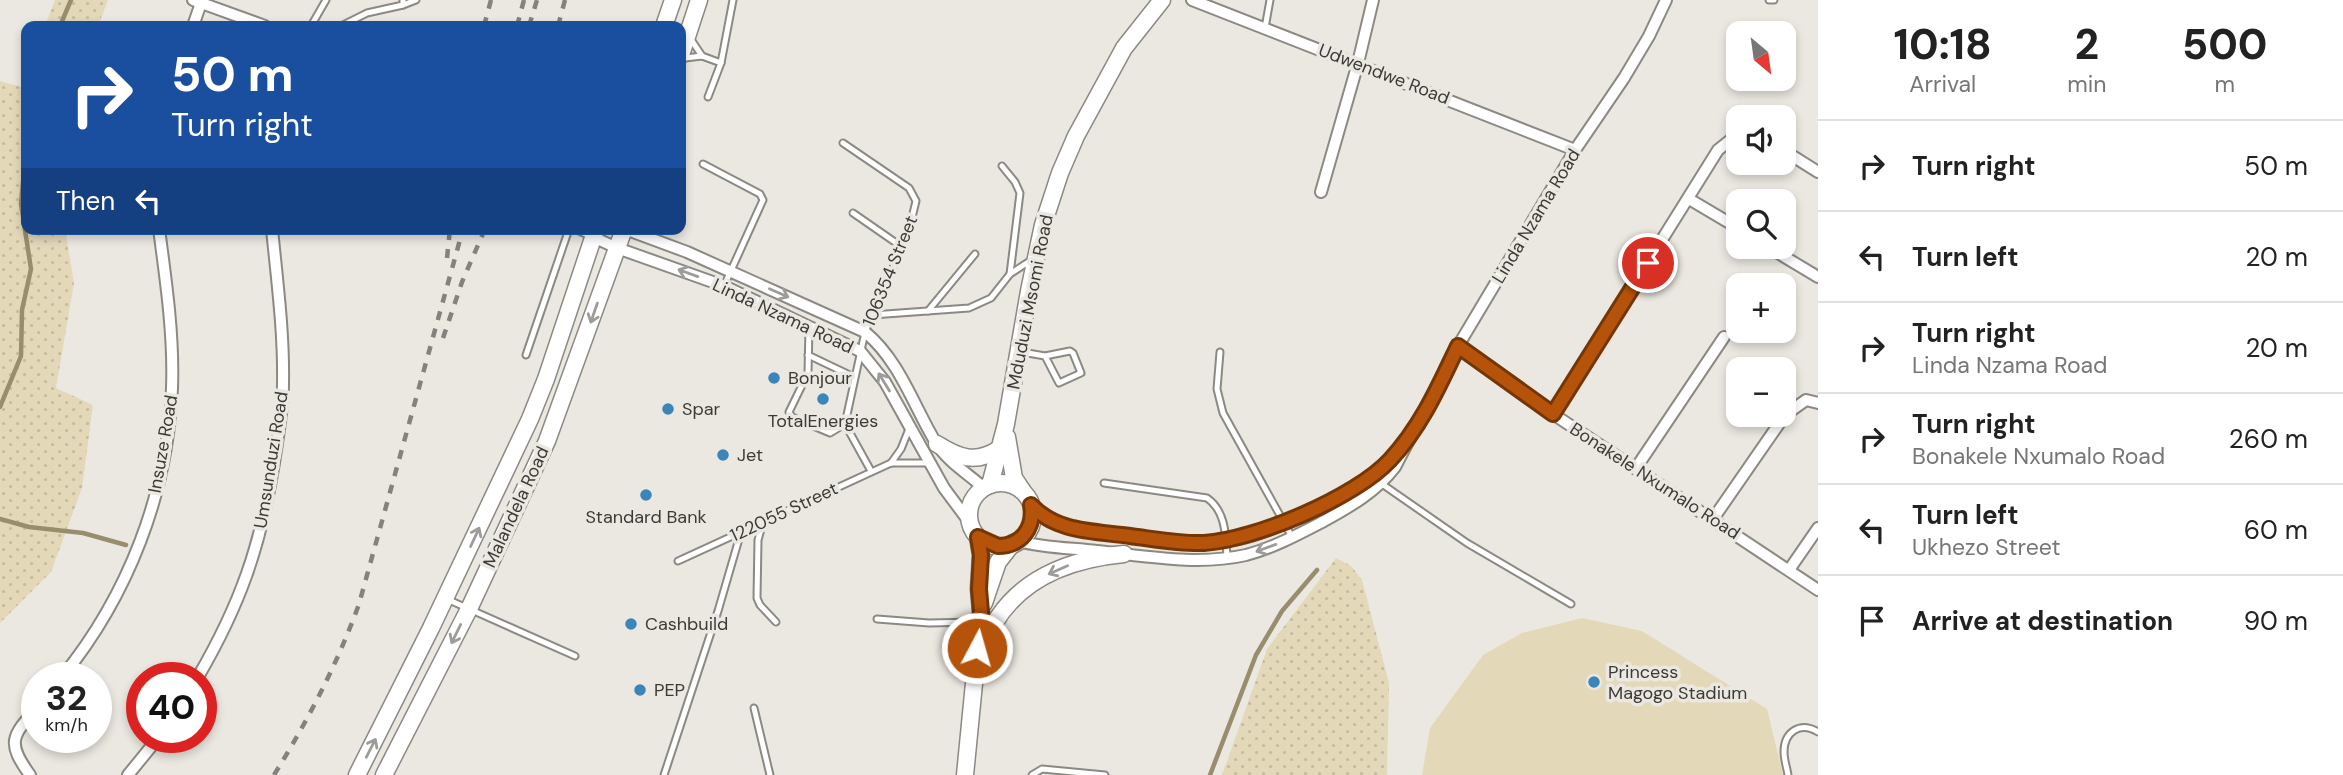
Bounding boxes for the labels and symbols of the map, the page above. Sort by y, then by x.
north arrow [1726,21,1796,91]
street label: Udwendwe Road [1315,38,1453,110]
street label: Linda Nzama Road [1486,144,1586,288]
street label: 106354 Street [857,212,923,330]
street label: Mduduzi Msomi Road [1001,213,1059,391]
pin [1618,233,1678,293]
one-way arrow [678,265,700,278]
street label: Linda Nzama Road [709,273,857,359]
one-way arrow [767,287,789,300]
one-way arrow [587,301,599,323]
place label: Bonjour [788,366,852,390]
marker: Bonjour [766,370,782,386]
one-way arrow [876,372,890,392]
street label: Umsunduzi Road [248,390,294,530]
marker: TotalEnergies [815,391,831,407]
street label: Insuze Road [143,393,183,495]
place label: Spar [682,397,720,421]
marker: Spar [660,401,676,417]
place label: TotalEnergies [768,409,878,433]
street label: Bonakele Nxumalo Road [1565,417,1745,545]
street label: Malandela Road [477,443,555,571]
place label: Jet [737,443,763,467]
marker: Jet [715,447,731,463]
street label: 122055 Street [726,477,842,547]
marker: Standard Bank [638,487,654,503]
place label: Standard Bank [585,505,707,529]
one-way arrow [469,526,482,548]
one-way arrow [1255,543,1277,555]
one-way arrow [1048,564,1069,577]
position arrow [940,611,1014,685]
place label: Cashbuild [645,612,728,636]
marker: Cashbuild [623,616,639,632]
one-way arrow [449,623,463,644]
place label: Princess Magogo Stadium [1608,660,1747,705]
speed limit sign: 40 [126,662,217,753]
marker: Princess Magogo Stadium [1586,674,1602,690]
place label: PEP [654,678,685,702]
marker: PEP [632,682,648,698]
one-way arrow [365,738,379,759]

